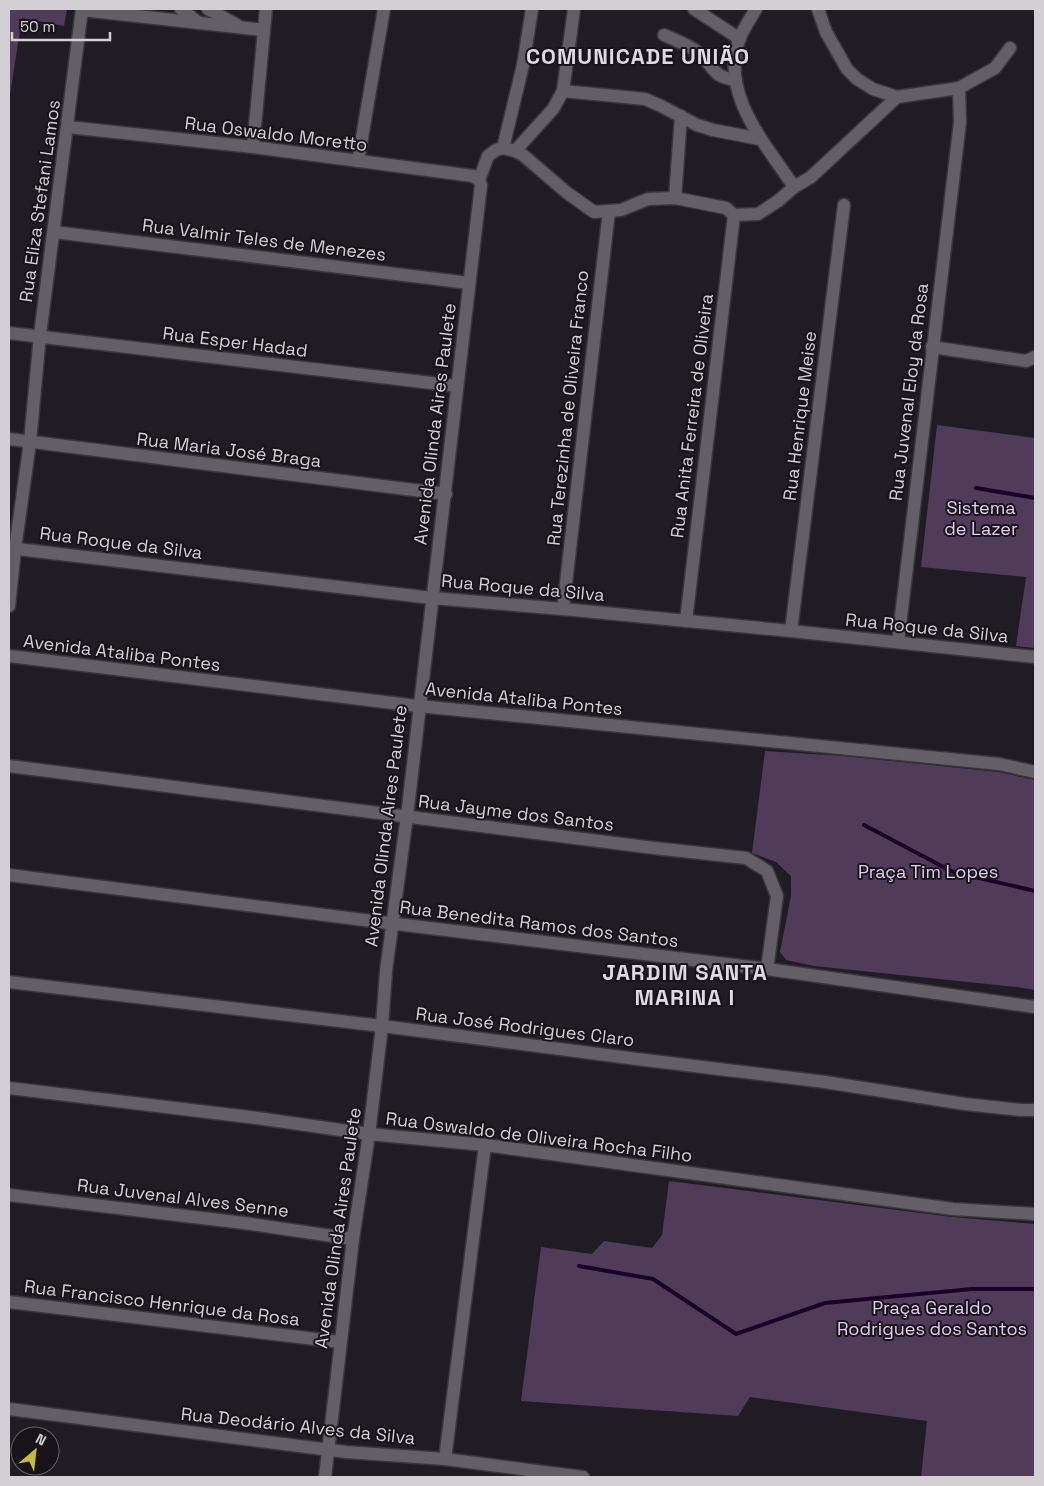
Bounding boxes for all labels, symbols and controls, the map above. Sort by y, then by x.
scale bar [12,10,110,42]
text: 50 m [20,17,55,36]
district label: COMUNICADE UNIÃO [526,42,750,70]
street label: Rua Eliza Stefani Lamos [14,98,65,304]
street label: Rua Oswaldo Moretto [183,111,369,156]
street label: Rua Valmir Teles de Menezes [141,213,387,266]
street label: Rua Terezinha de Oliveira Franco [542,269,593,547]
street label: Rua Juvenal Eloy da Rosa [884,282,933,502]
street label: Rua Anita Ferreira de Oliveira [665,292,718,539]
street label: Avenida Olinda Aires Paulete [408,302,461,546]
street label: Rua Esper Hadad [161,321,309,362]
street label: Rua Henrique Meise [778,330,821,502]
street label: Rua Maria José Braga [135,427,323,472]
park label: Sistema de Lazer [944,496,1018,540]
street label: Rua Roque da Silva [38,521,204,564]
street label: Rua Roque da Silva [440,569,606,606]
street label: Rua Roque da Silva [844,607,1010,648]
street label: Avenida Ataliba Pontes [22,629,222,676]
street label: Avenida Ataliba Pontes [424,677,624,720]
street label: Avenida Olinda Aires Paulete [359,704,412,948]
street label: Rua Jayme dos Santos [417,789,615,836]
park label: Praça Tim Lopes [858,860,998,883]
street label: Rua Benedita Ramos dos Santos [398,895,680,952]
district label: JARDIM SANTA MARINA I [602,958,768,1011]
street label: Rua José Rodrigues Claro [414,1002,636,1051]
street label: Avenida Olinda Aires Paulete [309,1106,366,1350]
street label: Rua Oswaldo de Oliveira Rocha Filho [384,1106,694,1167]
street label: Rua Juvenal Alves Senne [76,1173,290,1222]
street label: Rua Francisco Henrique da Rosa [23,1274,301,1331]
park label: Praça Geraldo Rodrigues dos Santos [837,1296,1027,1340]
street label: Rua Deodário Alves da Silva [180,1402,416,1449]
north arrow [10,1426,60,1476]
text: N [33,1429,49,1450]

